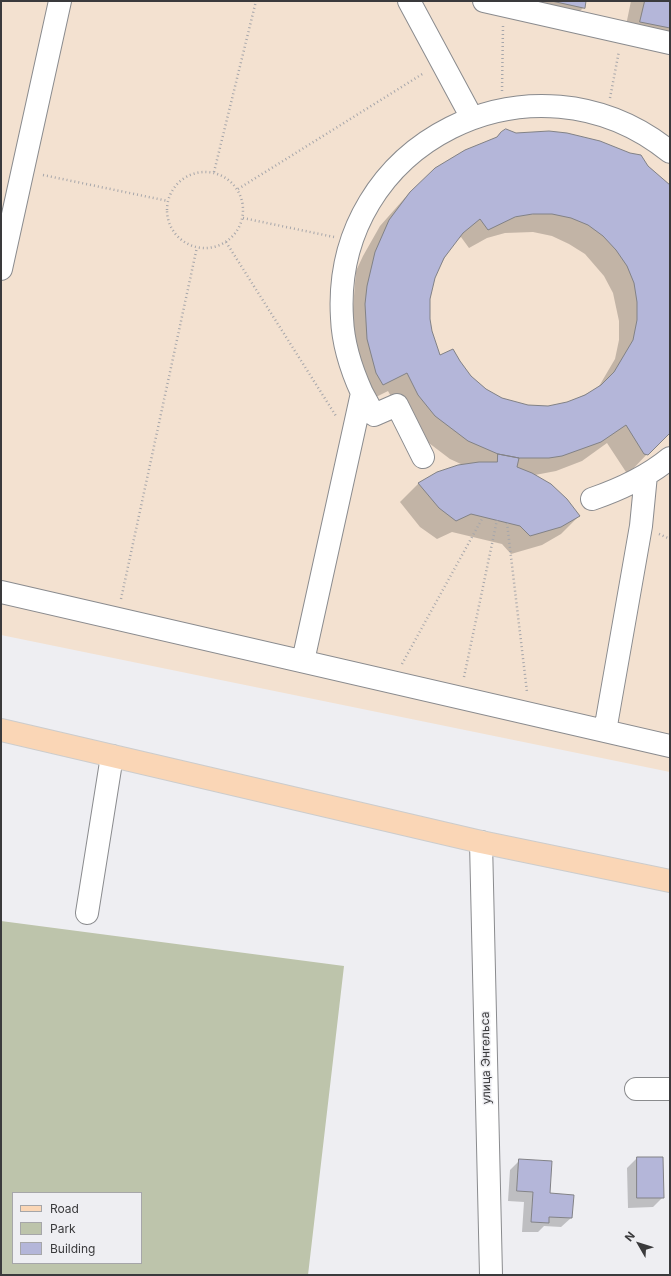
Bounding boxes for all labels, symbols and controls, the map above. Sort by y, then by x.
street label: улица Энгельса [478,1012,494,1104]
legend [12,1192,142,1264]
text: Road [50,1201,79,1216]
text: Park [50,1221,76,1236]
north arrow [619,1224,659,1264]
text: N [622,1229,638,1244]
text: Building [50,1241,95,1256]

